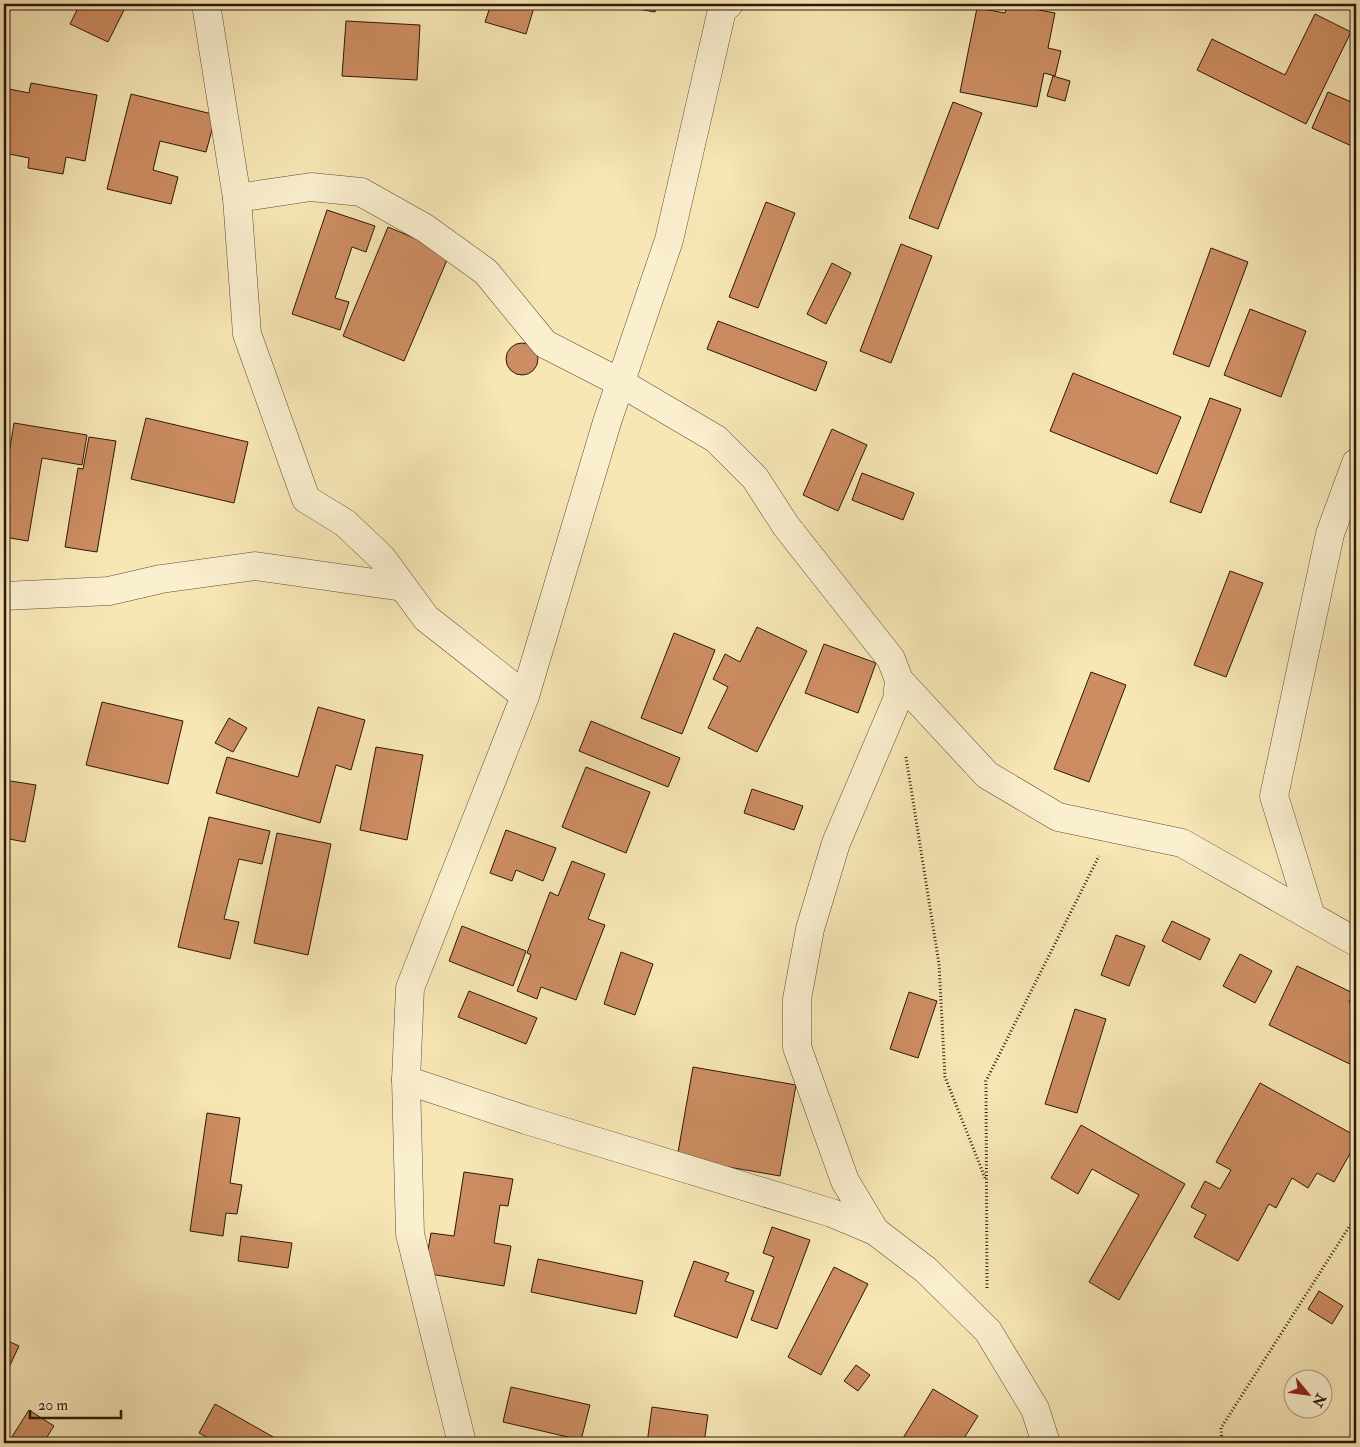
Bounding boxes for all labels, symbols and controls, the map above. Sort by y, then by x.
north arrow [1282,1370,1332,1420]
scale bar [30,1387,121,1419]
text: N [1308,1390,1330,1410]
text: 20 m [38,1396,68,1415]

